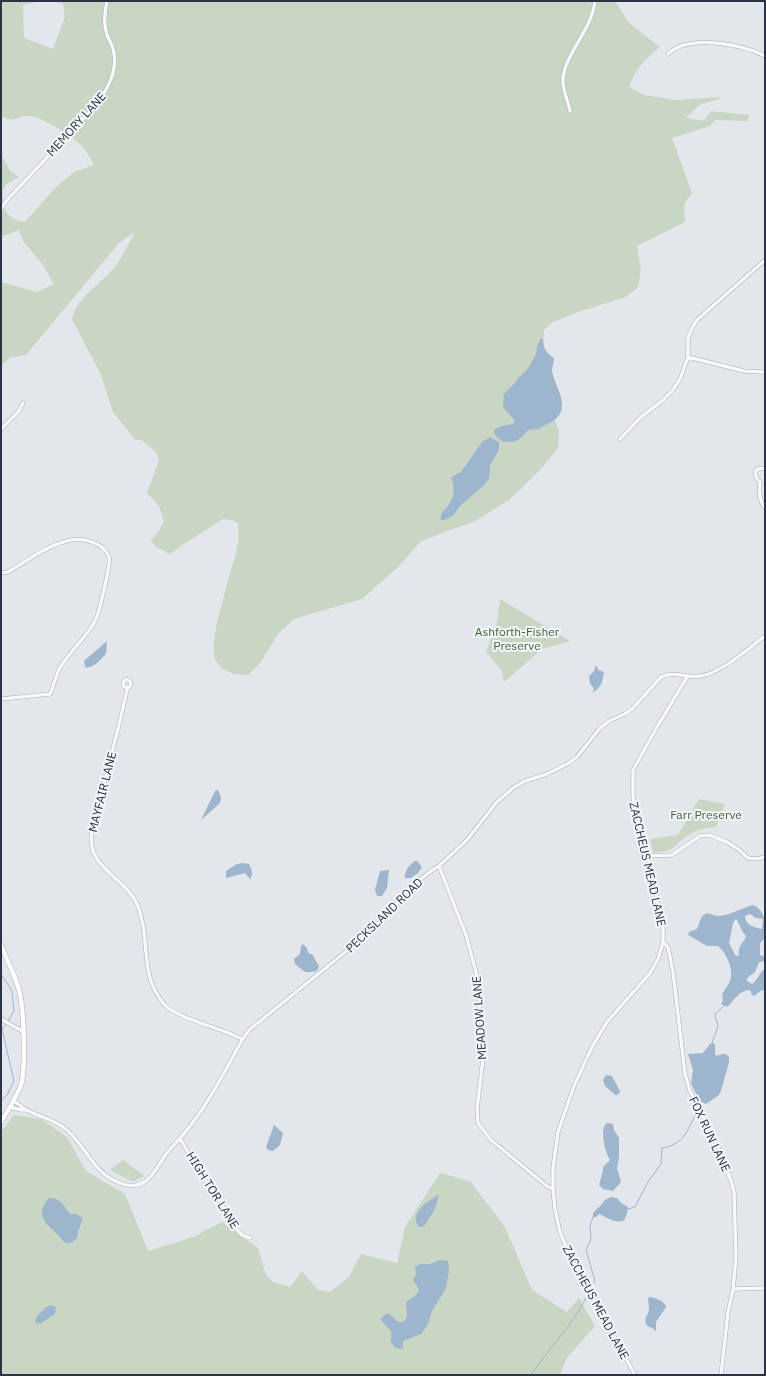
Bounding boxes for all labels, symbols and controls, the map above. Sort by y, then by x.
street label: MEMORY LANE [43,89,109,159]
park label: Ashforth-Fisher Preserve [475,624,560,653]
street label: MAYFAIR LANE [85,750,119,834]
street label: ZACCHEUS MEAD LANE [626,800,670,928]
park label: Farr Preserve [670,807,742,822]
street label: PECKSLAND ROAD [342,874,426,956]
street label: MEADOW LANE [469,976,489,1060]
street label: FOX RUN LANE [686,1094,734,1174]
street label: HIGH TOR LANE [183,1149,243,1231]
street label: ZACCHEUS MEAD LANE [559,1242,633,1362]

